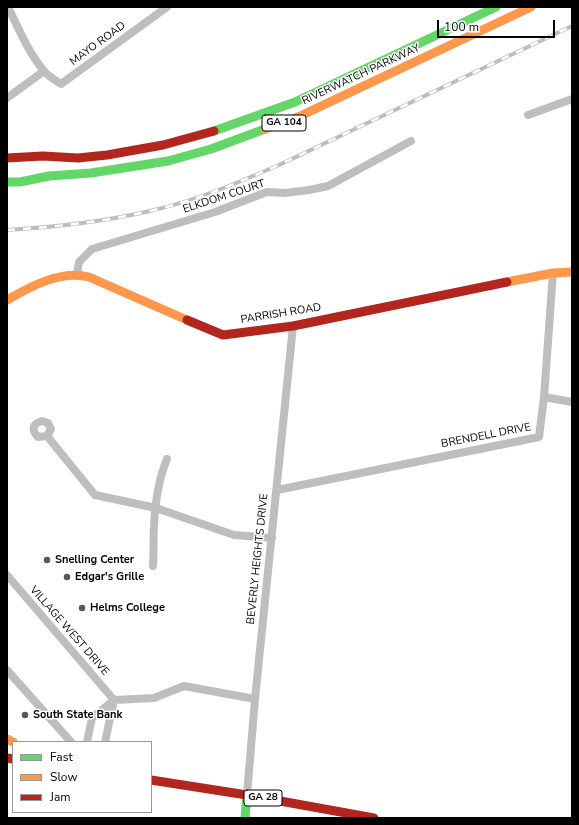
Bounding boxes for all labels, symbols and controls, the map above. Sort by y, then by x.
scale bar [439,12,557,38]
street label: MAYO ROAD [67,19,129,69]
text: 100 m [444,19,479,35]
street label: RIVERWATCH PARKWAY [300,42,422,108]
road number: GA 104 [262,115,306,131]
street label: ELKDOM COURT [181,178,267,216]
street label: PARRISH ROAD [240,301,322,327]
street label: BRENDELL DRIVE [440,421,532,451]
street label: BEVERLY HEIGHTS DRIVE [245,493,271,625]
place label: Snelling Center [55,553,134,567]
marker: Snelling Center [42,555,52,565]
place label: Edgar's Grille [75,570,144,584]
marker: Edgar's Grille [62,572,72,582]
street label: VILLAGE WEST DRIVE [27,584,111,678]
place label: Helms College [90,601,165,615]
marker: Helms College [77,603,87,613]
place label: South State Bank [33,708,122,722]
marker: South State Bank [20,710,30,720]
legend [12,741,152,813]
text: Fast [50,749,73,765]
text: Slow [50,769,78,785]
text: Jam [50,789,71,805]
road number: GA 28 [244,790,282,806]

